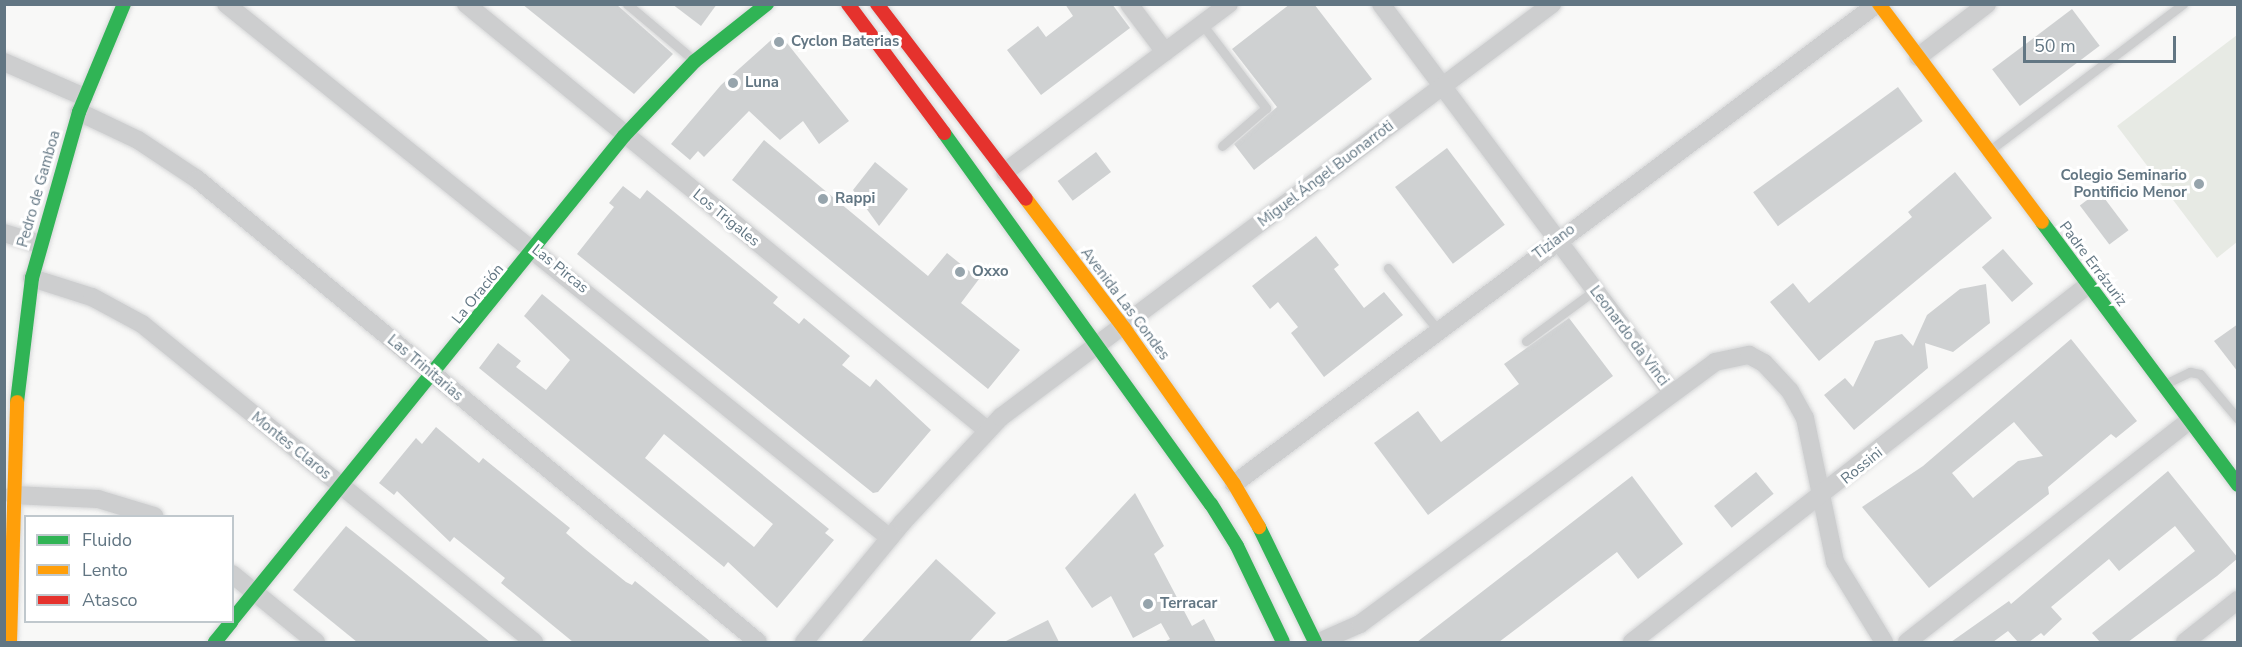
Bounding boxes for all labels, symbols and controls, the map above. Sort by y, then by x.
scale bar [2026,24,2179,62]
place label: Cyclon Baterias [791,33,899,51]
text: 50 m [2034,34,2076,58]
marker: Cyclon Baterias [772,35,786,49]
place label: Luna [745,74,779,92]
marker: Luna [726,76,740,90]
street label: Miguel Ángel Buonarroti [1255,117,1397,231]
street label: Pedro de Gamboa [14,129,64,249]
place label: Colegio Seminario Pontificio Menor [2060,166,2187,201]
marker: Colegio Seminario Pontificio Menor [2192,177,2206,191]
street label: Los Trigales [689,186,763,250]
place label: Rappi [835,190,875,208]
marker: Rappi [816,192,830,206]
street label: Padre Errázuriz [2055,218,2131,310]
street label: Tiziano [1530,220,1578,264]
street label: Las Pircas [528,241,592,297]
street label: Avenida Las Condes [1077,244,1173,364]
street label: La Oración [448,260,508,328]
place label: Oxxo [972,263,1009,281]
marker: Oxxo [953,265,967,279]
street label: Leonardo da Vinci [1586,283,1672,389]
street label: Las Trinitarias [384,331,466,405]
street label: Montes Claros [248,408,334,484]
street label: Rossini [1838,444,1886,488]
legend [24,515,234,623]
text: Fluido [82,528,132,552]
text: Lento [82,558,128,582]
text: Atasco [82,588,138,612]
place label: Terracar [1160,595,1217,613]
marker: Terracar [1141,597,1155,611]

